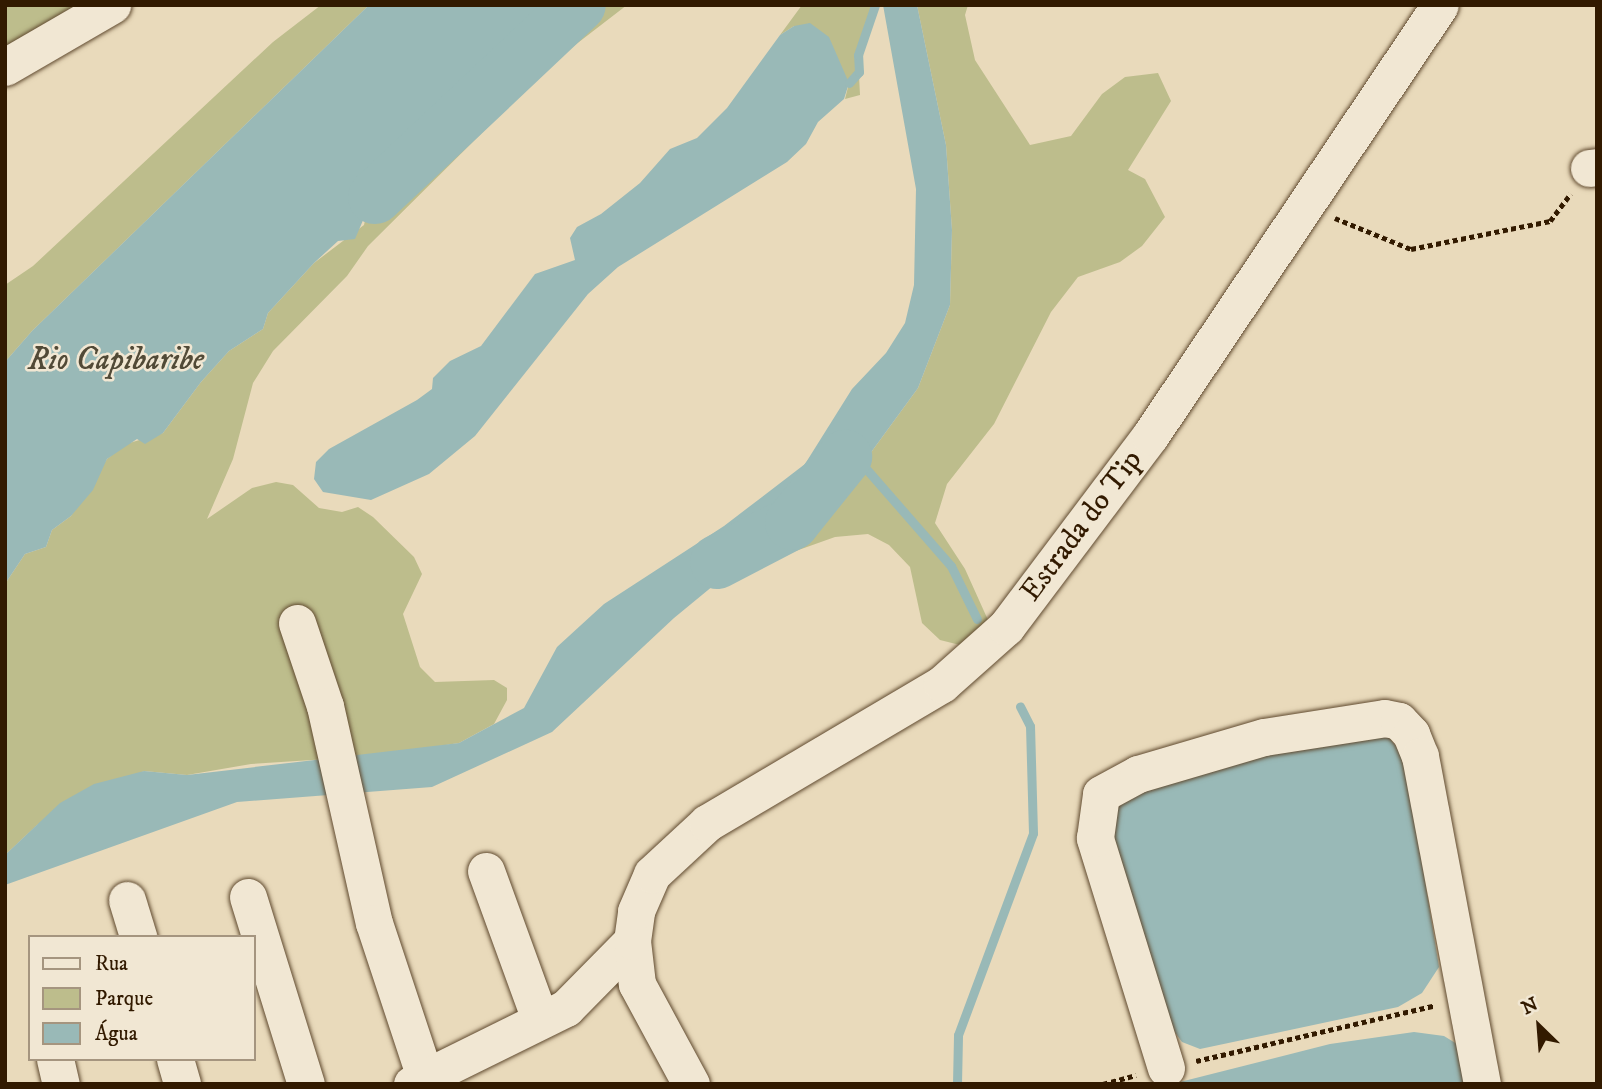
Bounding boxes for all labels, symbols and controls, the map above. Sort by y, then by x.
water label: Rio Capibaribe [28,341,204,379]
street label: Estrada do Tip [1013,443,1151,609]
legend [28,935,256,1061]
text: Rua [95,951,128,977]
text: Parque [95,986,153,1012]
north arrow [1504,991,1574,1061]
text: N [1518,993,1542,1020]
text: Água [95,1021,138,1047]

